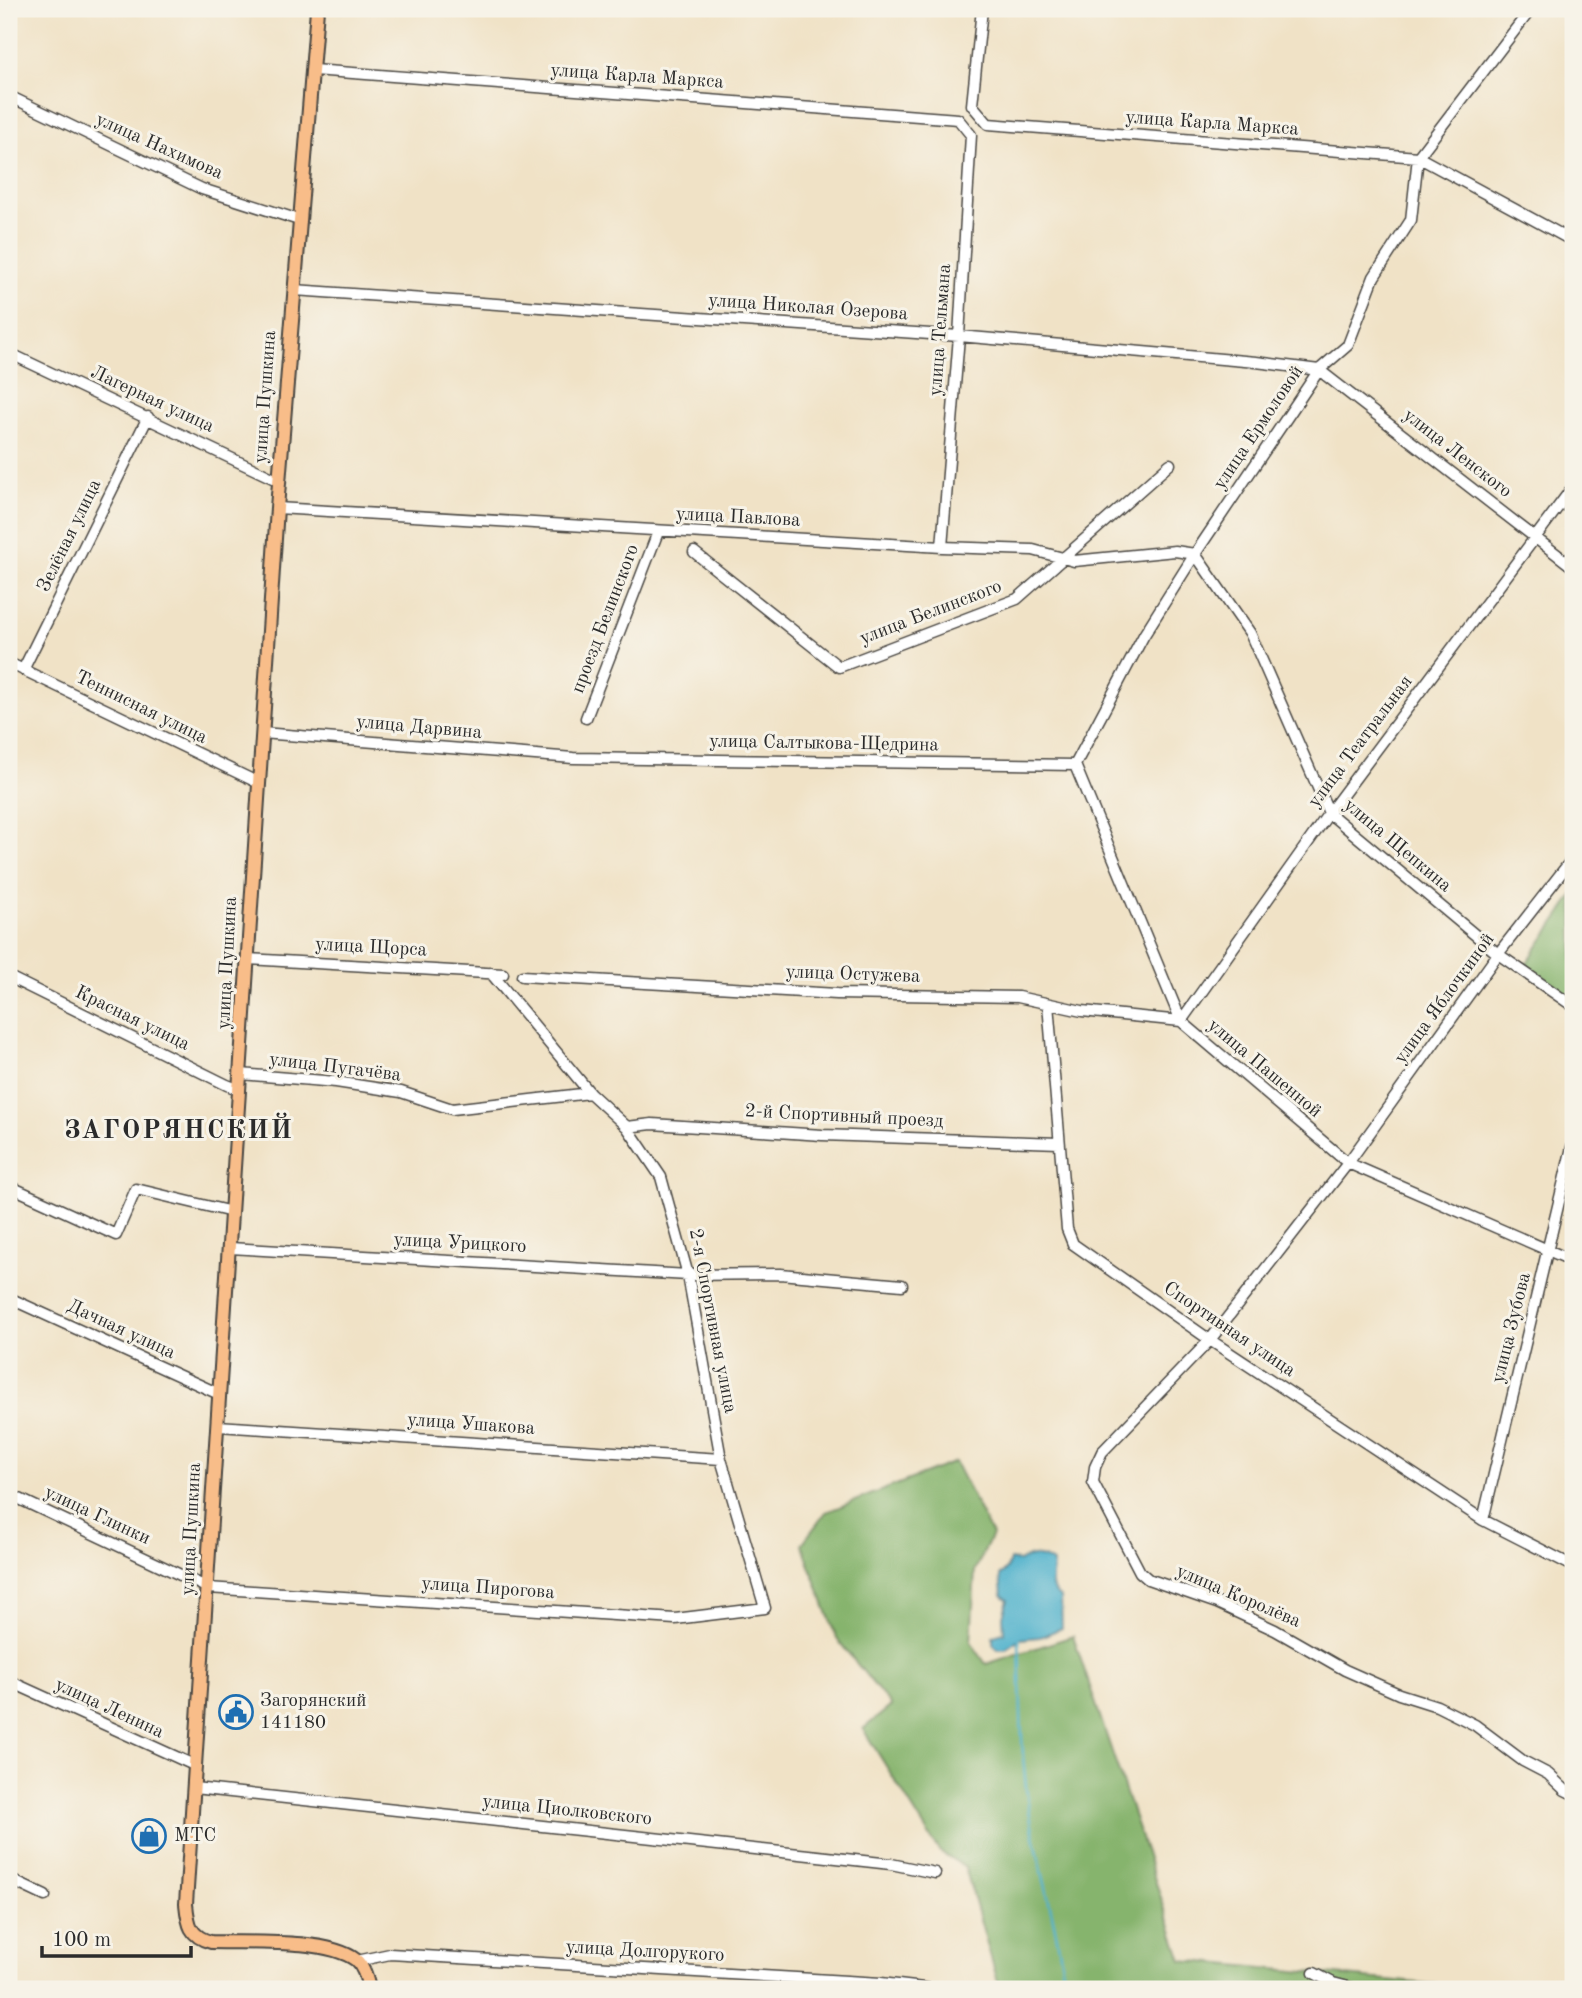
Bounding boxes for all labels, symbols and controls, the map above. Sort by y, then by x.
street label: улица Карла Маркса [550,61,725,93]
street label: улица Карла Маркса [1125,108,1300,140]
street label: улица Нахимова [92,110,226,184]
street label: улица Тельмана [927,263,955,397]
street label: улица Николая Озерова [707,292,909,325]
street label: улица Пушкина [252,329,280,464]
street label: Лагерная улица [87,363,217,437]
street label: улица Ермоловой [1211,363,1307,493]
street label: улица Ленского [1399,406,1515,502]
street label: Зелёная улица [35,476,106,595]
street label: улица Павлова [675,505,801,531]
street label: проезд Белинского [569,542,643,696]
street label: улица Белинского [857,577,1005,649]
street label: Теннисная улица [72,668,210,748]
street label: улица Театральная [1305,672,1417,811]
street label: улица Дарвина [355,713,483,743]
street label: улица Салтыкова-Щедрина [709,732,940,756]
street label: улица Щепкина [1340,796,1455,897]
street label: улица Пушкина [215,895,241,1030]
street label: улица Яблочкиной [1391,930,1499,1068]
street label: улица Щорса [315,936,428,960]
street label: улица Остужева [785,963,921,987]
street label: Красная улица [72,983,193,1055]
street label: улица Пашенной [1204,1016,1324,1122]
street label: улица Пугачёва [268,1050,403,1086]
street label: 2-й Спортивный проезд [744,1102,944,1132]
district label: ЗАГОРЯНСКИЙ [64,1112,294,1144]
street label: 2-я Спортивная улица [685,1227,739,1415]
street label: улица Урицкого [393,1231,527,1257]
street label: улица Зубова [1489,1270,1535,1385]
street label: Спортивная улица [1160,1279,1299,1381]
street label: Дачная улица [64,1297,178,1363]
street label: улица Ушакова [406,1411,536,1439]
street label: улица Пушкина [179,1461,205,1596]
street label: улица Глинки [41,1483,153,1549]
street label: улица Королёва [1173,1562,1304,1632]
street label: улица Пирогова [421,1575,556,1603]
street label: улица Ленина [52,1675,167,1743]
place label: Загорянский 141180 [260,1692,366,1733]
public building icon: Загорянский 141180 [217,1693,255,1731]
street label: улица Циолковского [481,1793,653,1829]
shop icon: МТС [130,1817,168,1855]
place label: МТС [174,1827,216,1846]
scale bar [42,1914,191,1958]
text: 100 m [52,1930,111,1951]
street label: улица Долгорукого [565,1938,725,1966]

